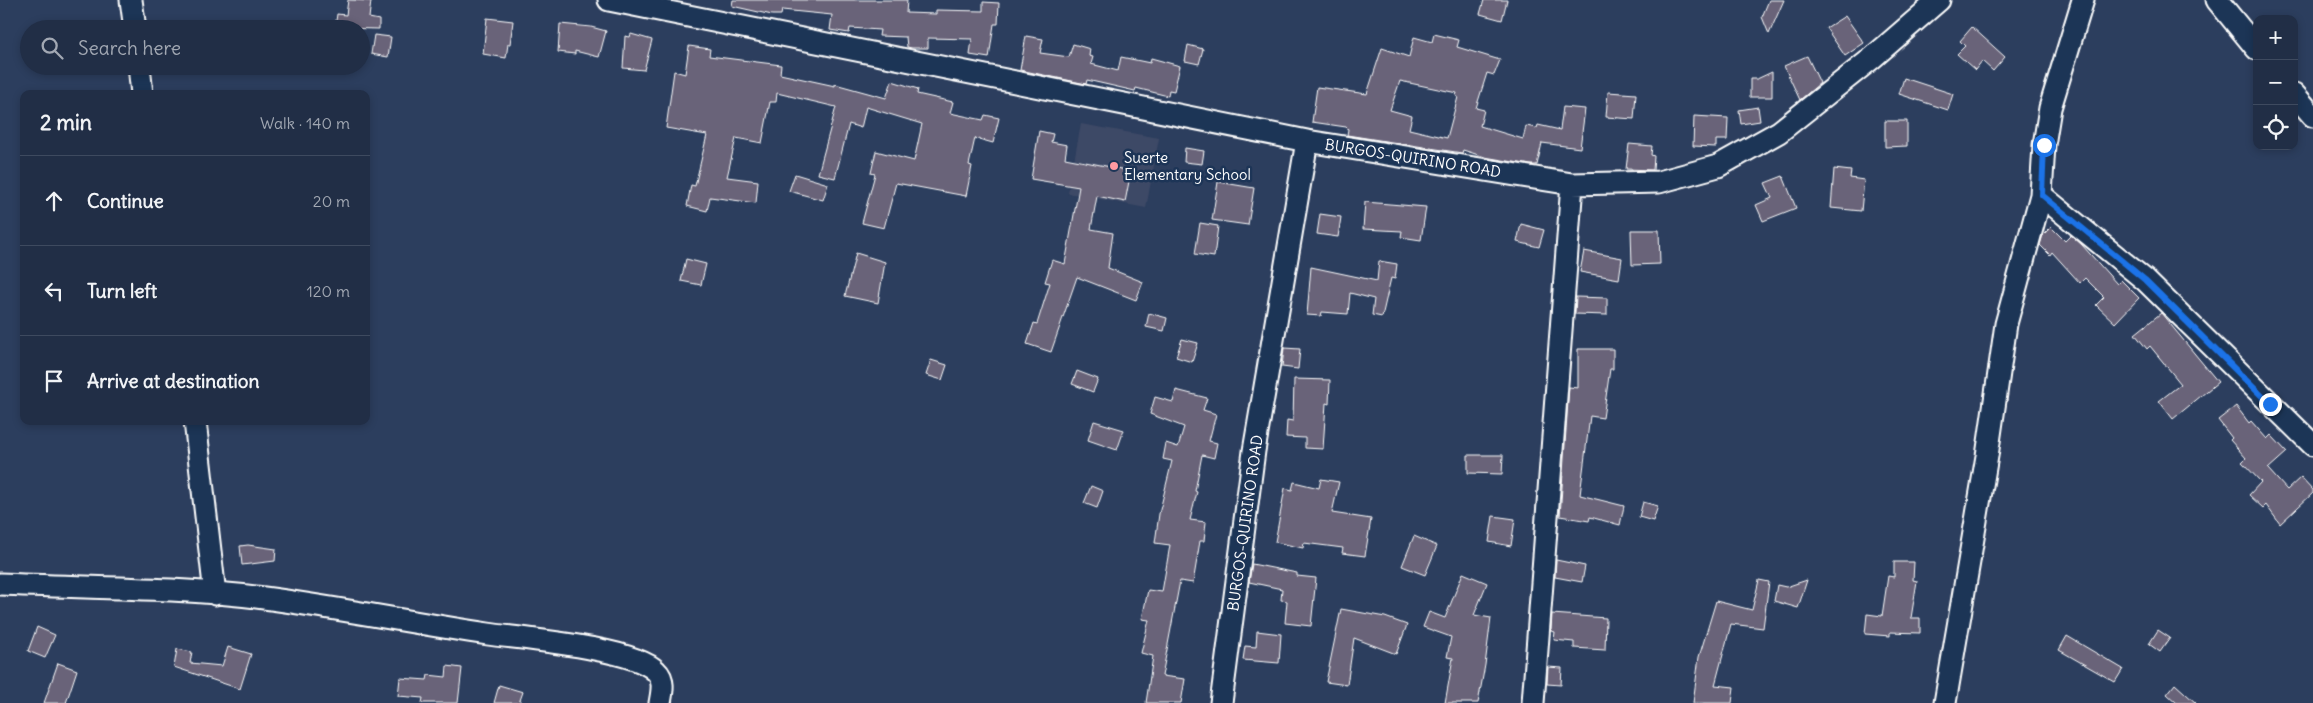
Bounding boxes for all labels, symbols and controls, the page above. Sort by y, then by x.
map controls [2253,15,2298,150]
button: + [2253,15,2298,60]
search box [20,20,370,75]
icon: search [38,34,66,62]
text: Search here [78,36,181,60]
button: − [2253,60,2298,105]
button: locate [2253,105,2298,150]
text: 2 min [40,109,92,136]
text: Walk · 140 m [260,113,350,133]
route start [2033,134,2056,157]
street label: BURGOS-QUIRINO ROAD [1324,135,1502,181]
place label: Suerte Elementary School [1124,148,1251,184]
marker: Suerte Elementary School [1108,160,1120,172]
icon: ahead [40,187,68,215]
text: Continue [87,189,164,213]
text: 20 m [313,191,350,211]
icon: left [40,277,68,305]
text: Turn left [87,279,157,303]
text: 120 m [307,281,350,301]
icon: arrive [40,367,68,395]
text: Arrive at destination [87,369,260,393]
route end [2259,393,2282,416]
street label: BURGOS-QUIRINO ROAD [1223,434,1267,612]

